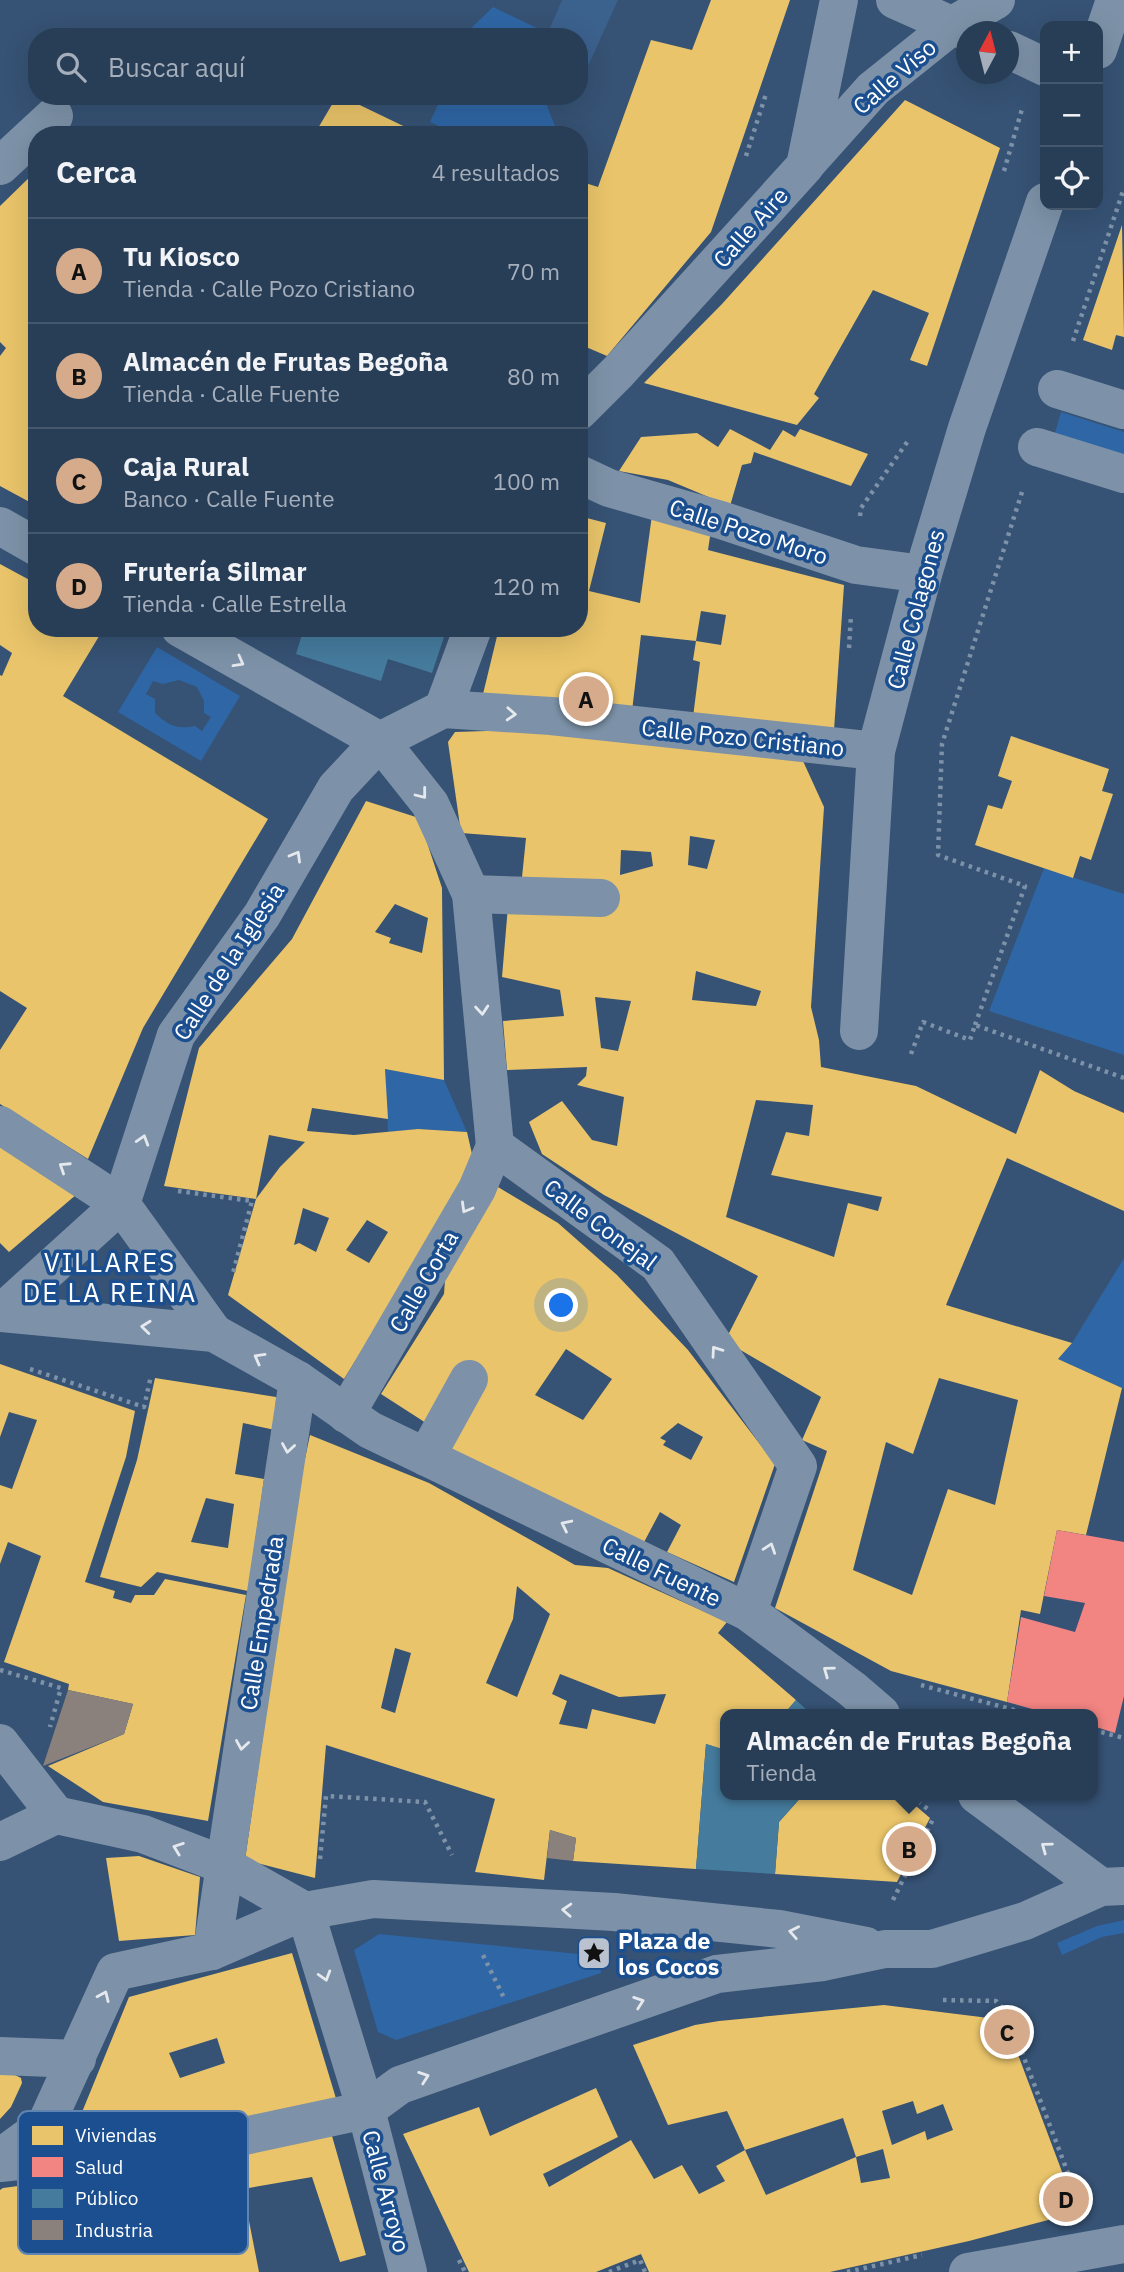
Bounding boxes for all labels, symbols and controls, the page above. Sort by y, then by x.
north arrow [956,21,1019,84]
map controls [1040,21,1103,210]
button: + [1040,21,1103,84]
search box [28,28,588,105]
street label: Calle Viso [846,32,942,120]
icon: search [52,48,90,86]
text: Buscar aquí [108,50,245,84]
button: − [1040,84,1103,147]
button: locate [1040,147,1103,210]
text: Cerca [56,152,137,191]
text: 4 resultados [432,157,560,187]
street label: Calle Aire [706,180,794,274]
text: Tu Kiosco [123,239,240,273]
text: A [71,256,87,286]
text: 70 m [507,256,560,286]
text: Tienda · Calle Pozo Cristiano [123,273,415,303]
text: Almacén de Frutas Begoña [123,344,448,378]
text: B [71,361,87,391]
text: 80 m [507,361,560,391]
text: Tienda · Calle Fuente [123,378,340,408]
text: Caja Rural [123,449,249,483]
text: C [72,466,86,496]
text: 100 m [493,466,560,496]
text: Banco · Calle Fuente [123,483,335,513]
street label: Calle Pozo Moro [666,491,832,571]
street label: Calle Colagones [879,526,951,692]
text: Frutería Silmar [123,554,307,588]
text: D [71,571,87,601]
text: 120 m [493,571,560,601]
text: Tienda · Calle Estrella [123,588,347,618]
one-way arrow [232,654,245,667]
pin: A [563,673,609,725]
one-way arrow [506,706,517,721]
street label: Calle Pozo Cristiano [640,711,846,763]
one-way arrow [414,786,426,799]
one-way arrow [288,851,301,864]
street label: Calle de la Iglesia [166,877,290,1045]
one-way arrow [474,1004,489,1015]
one-way arrow [135,1134,150,1146]
one-way arrow [58,1162,71,1175]
street label: Calle Conejal [538,1172,664,1276]
one-way arrow [461,1200,474,1213]
street label: Calle Corta [382,1225,464,1337]
district label: VILLARES DE LA REINA [23,1245,197,1309]
your location [544,1288,578,1322]
one-way arrow [141,1319,152,1334]
one-way arrow [712,1346,724,1359]
one-way arrow [254,1353,267,1367]
one-way arrow [281,1442,296,1453]
one-way arrow [561,1520,573,1534]
street label: Calle Fuente [598,1529,726,1613]
street label: Calle Empedrada [232,1534,290,1712]
one-way arrow [762,1542,776,1554]
one-way arrow [823,1667,836,1680]
popup [720,1709,1098,1800]
text: Almacén de Frutas Begoña [746,1723,1072,1757]
one-way arrow [235,1739,250,1751]
text: Tienda [746,1757,817,1787]
pin: B [886,1823,932,1875]
one-way arrow [173,1842,185,1856]
one-way arrow [1041,1842,1054,1855]
one-way arrow [562,1902,573,1917]
place label: Plaza de los Cocos [618,1925,719,1981]
one-way arrow [788,1925,800,1940]
place icon: Plaza de los Cocos [575,1934,613,1972]
one-way arrow [316,1970,331,1982]
one-way arrow [96,1991,110,2003]
one-way arrow [633,1996,645,2010]
pin: C [984,2006,1030,2058]
one-way arrow [418,2071,430,2085]
legend [18,2111,248,2254]
text: Viviendas [75,2123,157,2147]
street label: Calle Arroyo [356,2126,418,2256]
text: Salud [75,2155,123,2179]
pin: D [1043,2173,1089,2225]
text: Público [75,2186,138,2210]
text: Industria [75,2218,153,2242]

